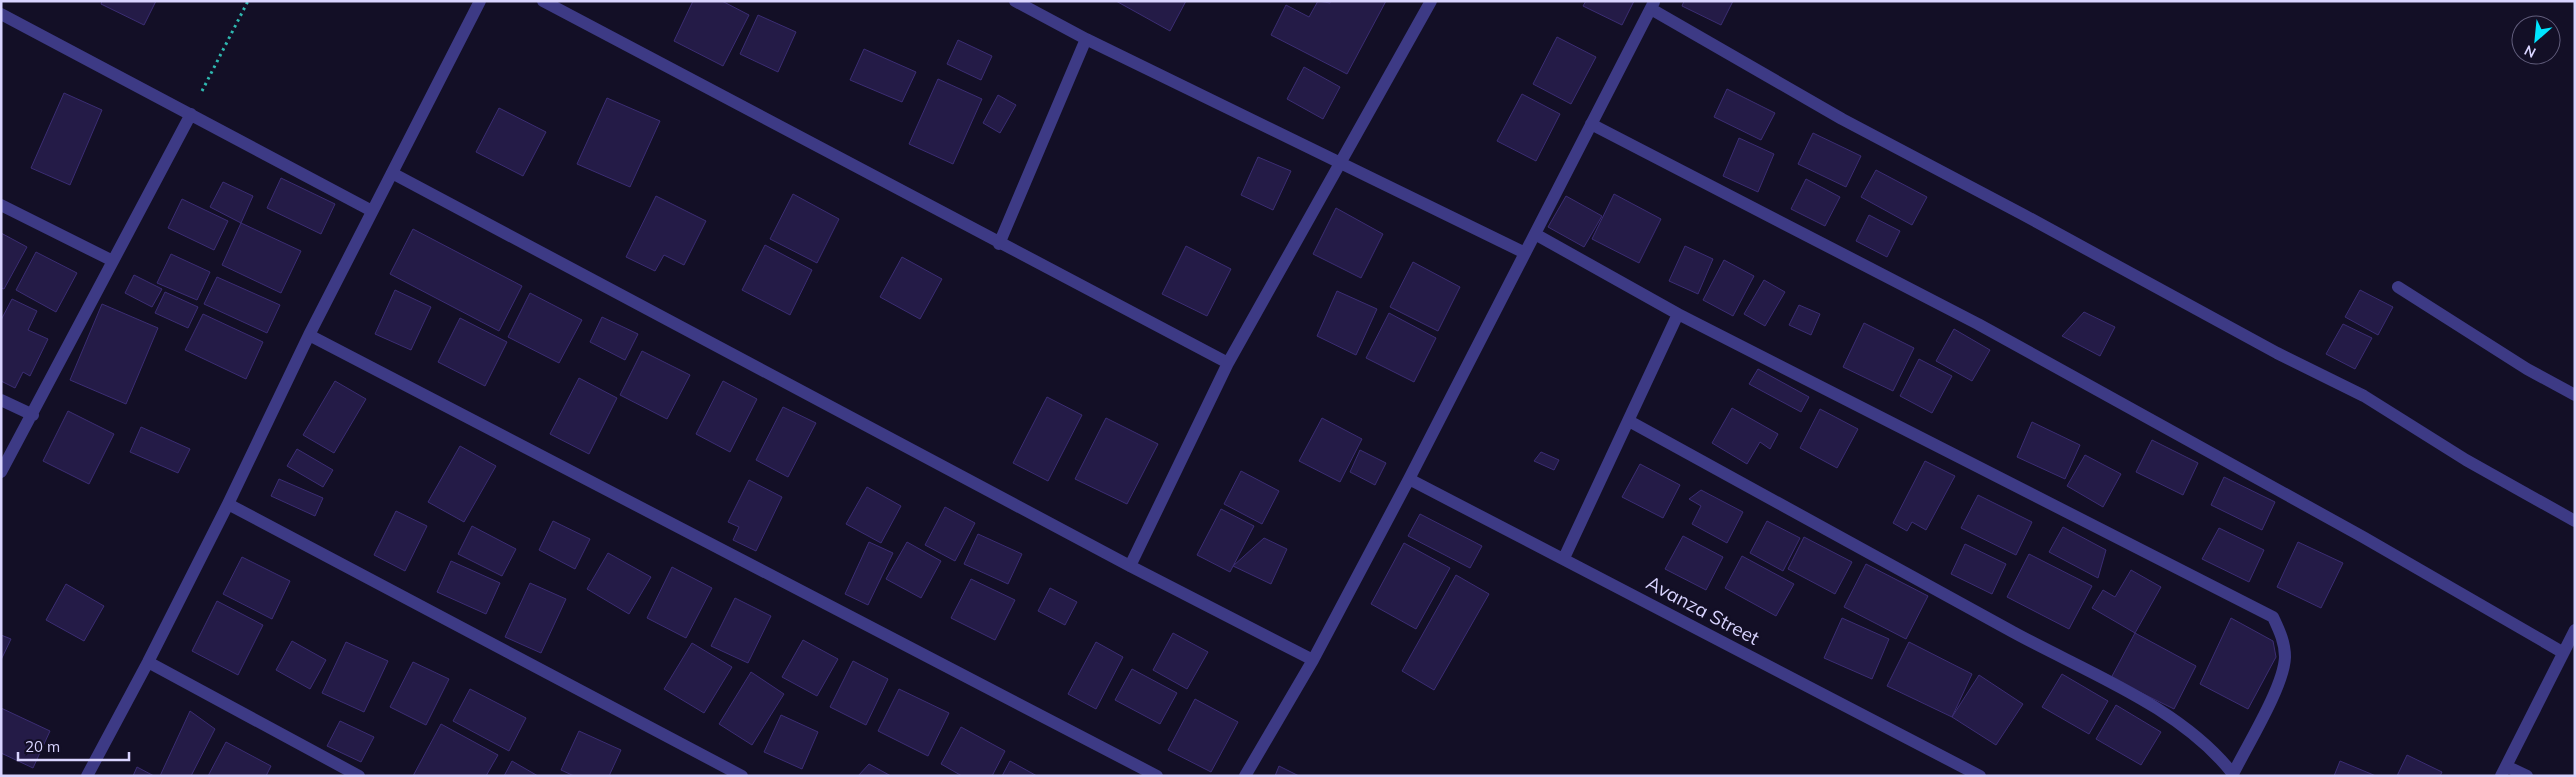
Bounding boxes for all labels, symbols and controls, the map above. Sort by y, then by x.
north arrow [2511,15,2561,65]
text: N [2521,41,2539,62]
street label: Avanza Street [1642,570,1764,650]
scale bar [18,730,129,762]
text: 20 m [25,737,60,756]

